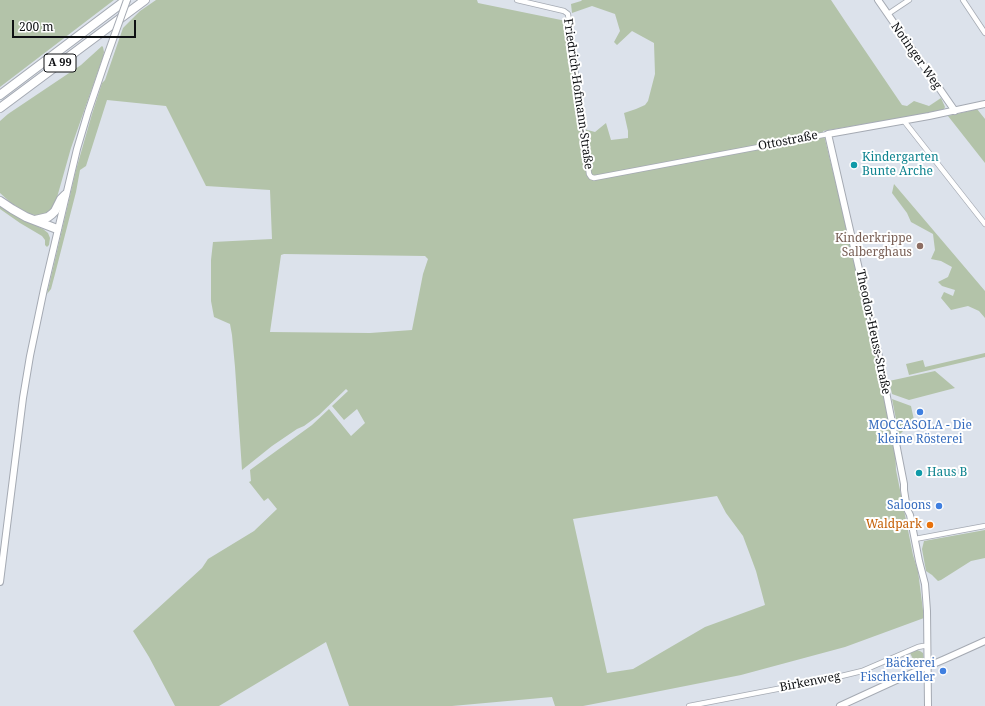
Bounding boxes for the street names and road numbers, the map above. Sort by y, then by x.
street label: Friedrich-Hofmann-Straße [560,18,596,170]
street label: Notinger Weg [888,20,944,92]
road number: A 99 [44,54,76,72]
street label: Ottostraße [757,128,819,154]
street label: Theodor-Heuss-Straße [853,268,893,396]
street label: Birkenweg [778,669,842,695]

